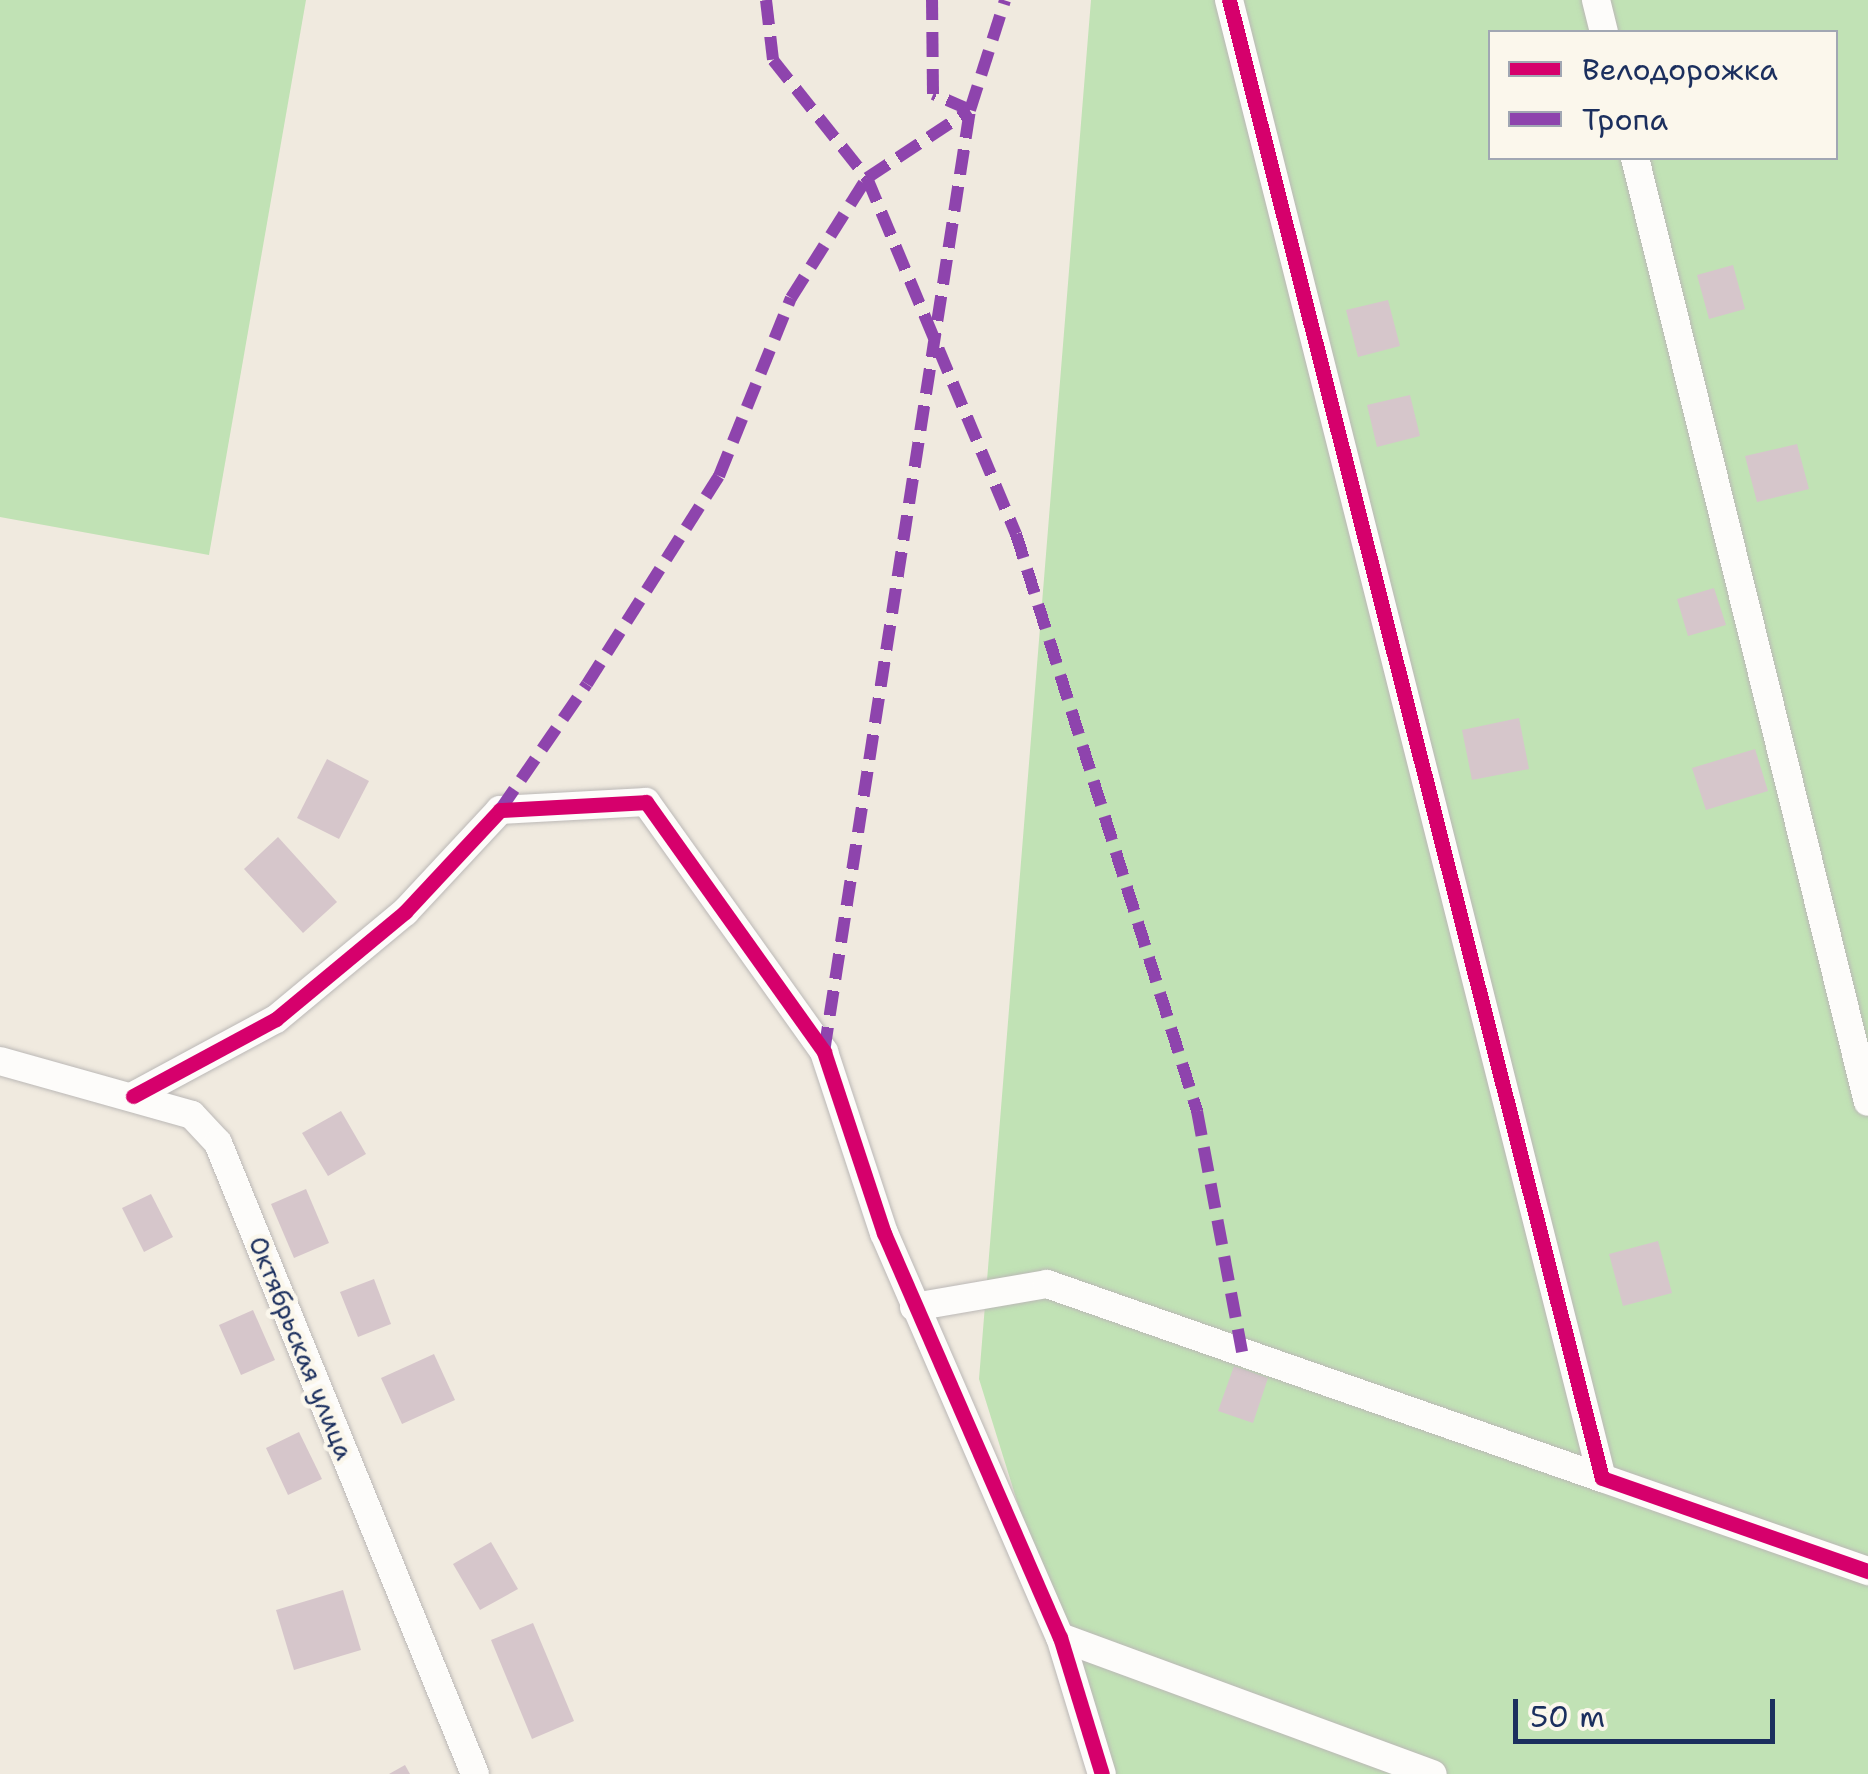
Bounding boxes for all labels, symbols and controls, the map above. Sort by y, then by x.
legend [1488,30,1838,160]
text: Велодорожка [1582,49,1778,90]
text: Тропа [1582,99,1668,140]
street label: Октябрьская улица [243,1232,359,1464]
scale bar [1518,1679,1780,1741]
text: 50 m [1530,1696,1605,1737]

